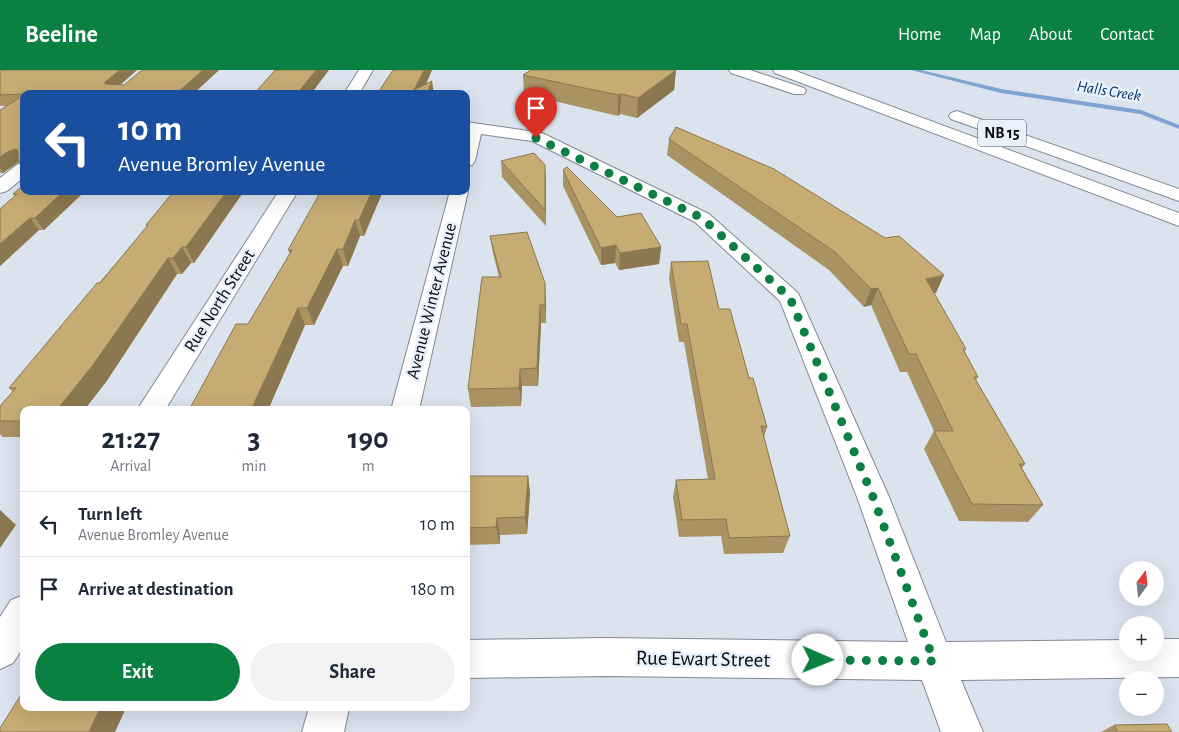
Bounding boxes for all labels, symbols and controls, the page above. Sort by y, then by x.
text: Beeline [25,23,98,47]
text: Home [898,26,941,44]
text: Map [969,26,1001,44]
text: About [1029,26,1072,44]
text: Contact [1100,26,1154,44]
water label: Halls Creek [1076,78,1142,104]
pin [515,87,557,138]
icon: arrive [522,94,550,122]
icon: left [35,110,100,175]
text: 10 m [118,112,182,147]
road number: NB 15 [978,119,1026,146]
text: Avenue Bromley Avenue [118,153,325,175]
street label: Avenue Winter Avenue [404,221,460,381]
street label: Rue North Street [181,246,259,355]
text: 21:27 [101,424,160,454]
text: 3 [248,424,260,454]
text: 190 [348,424,389,454]
text: Arrival [110,458,151,474]
text: min [242,458,266,474]
text: m [362,458,375,474]
text: Turn left [78,505,142,524]
icon: left [35,510,63,538]
text: 10 m [420,515,455,534]
text: Avenue Bromley Avenue [78,527,229,543]
north arrow [1119,561,1164,606]
map controls [1119,561,1164,716]
icon: arrive [35,575,63,603]
text: Arrive at destination [78,580,234,599]
text: 180 m [411,580,455,599]
button: + [1119,616,1164,661]
position arrow [791,633,843,685]
button: Exit [35,643,240,701]
button: Share [250,643,455,701]
street label: Rue Ewart Street [636,647,771,671]
button: − [1119,671,1164,716]

